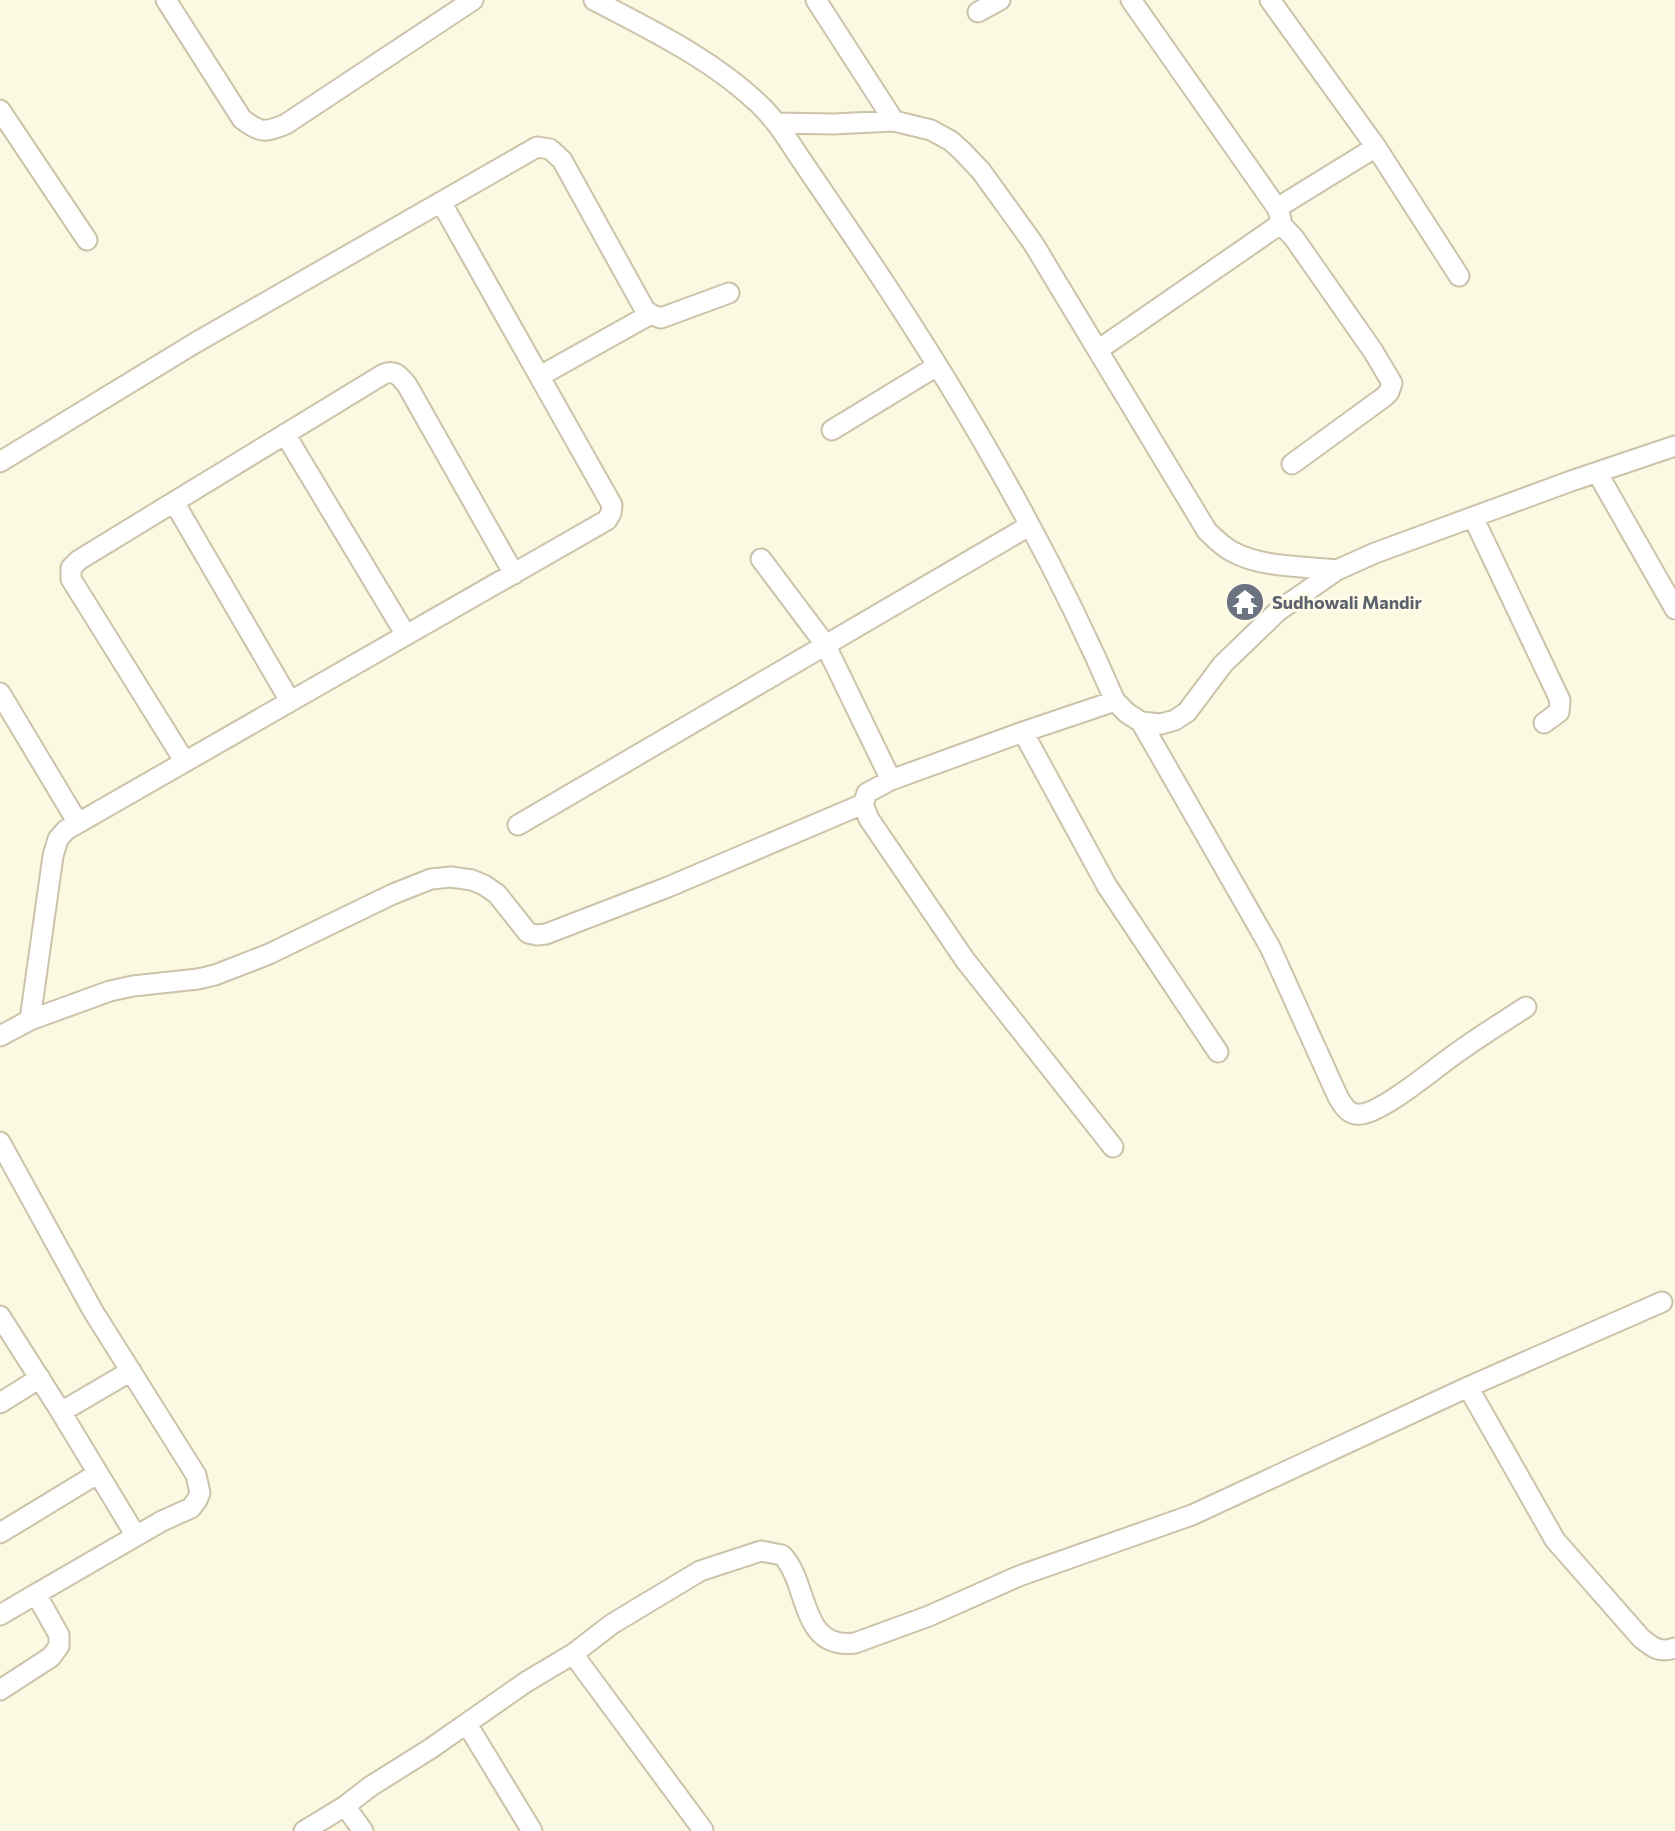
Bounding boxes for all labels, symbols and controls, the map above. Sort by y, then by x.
temple icon: Sudhowali Mandir [1224,581,1266,623]
place label: Sudhowali Mandir [1272,591,1423,613]

